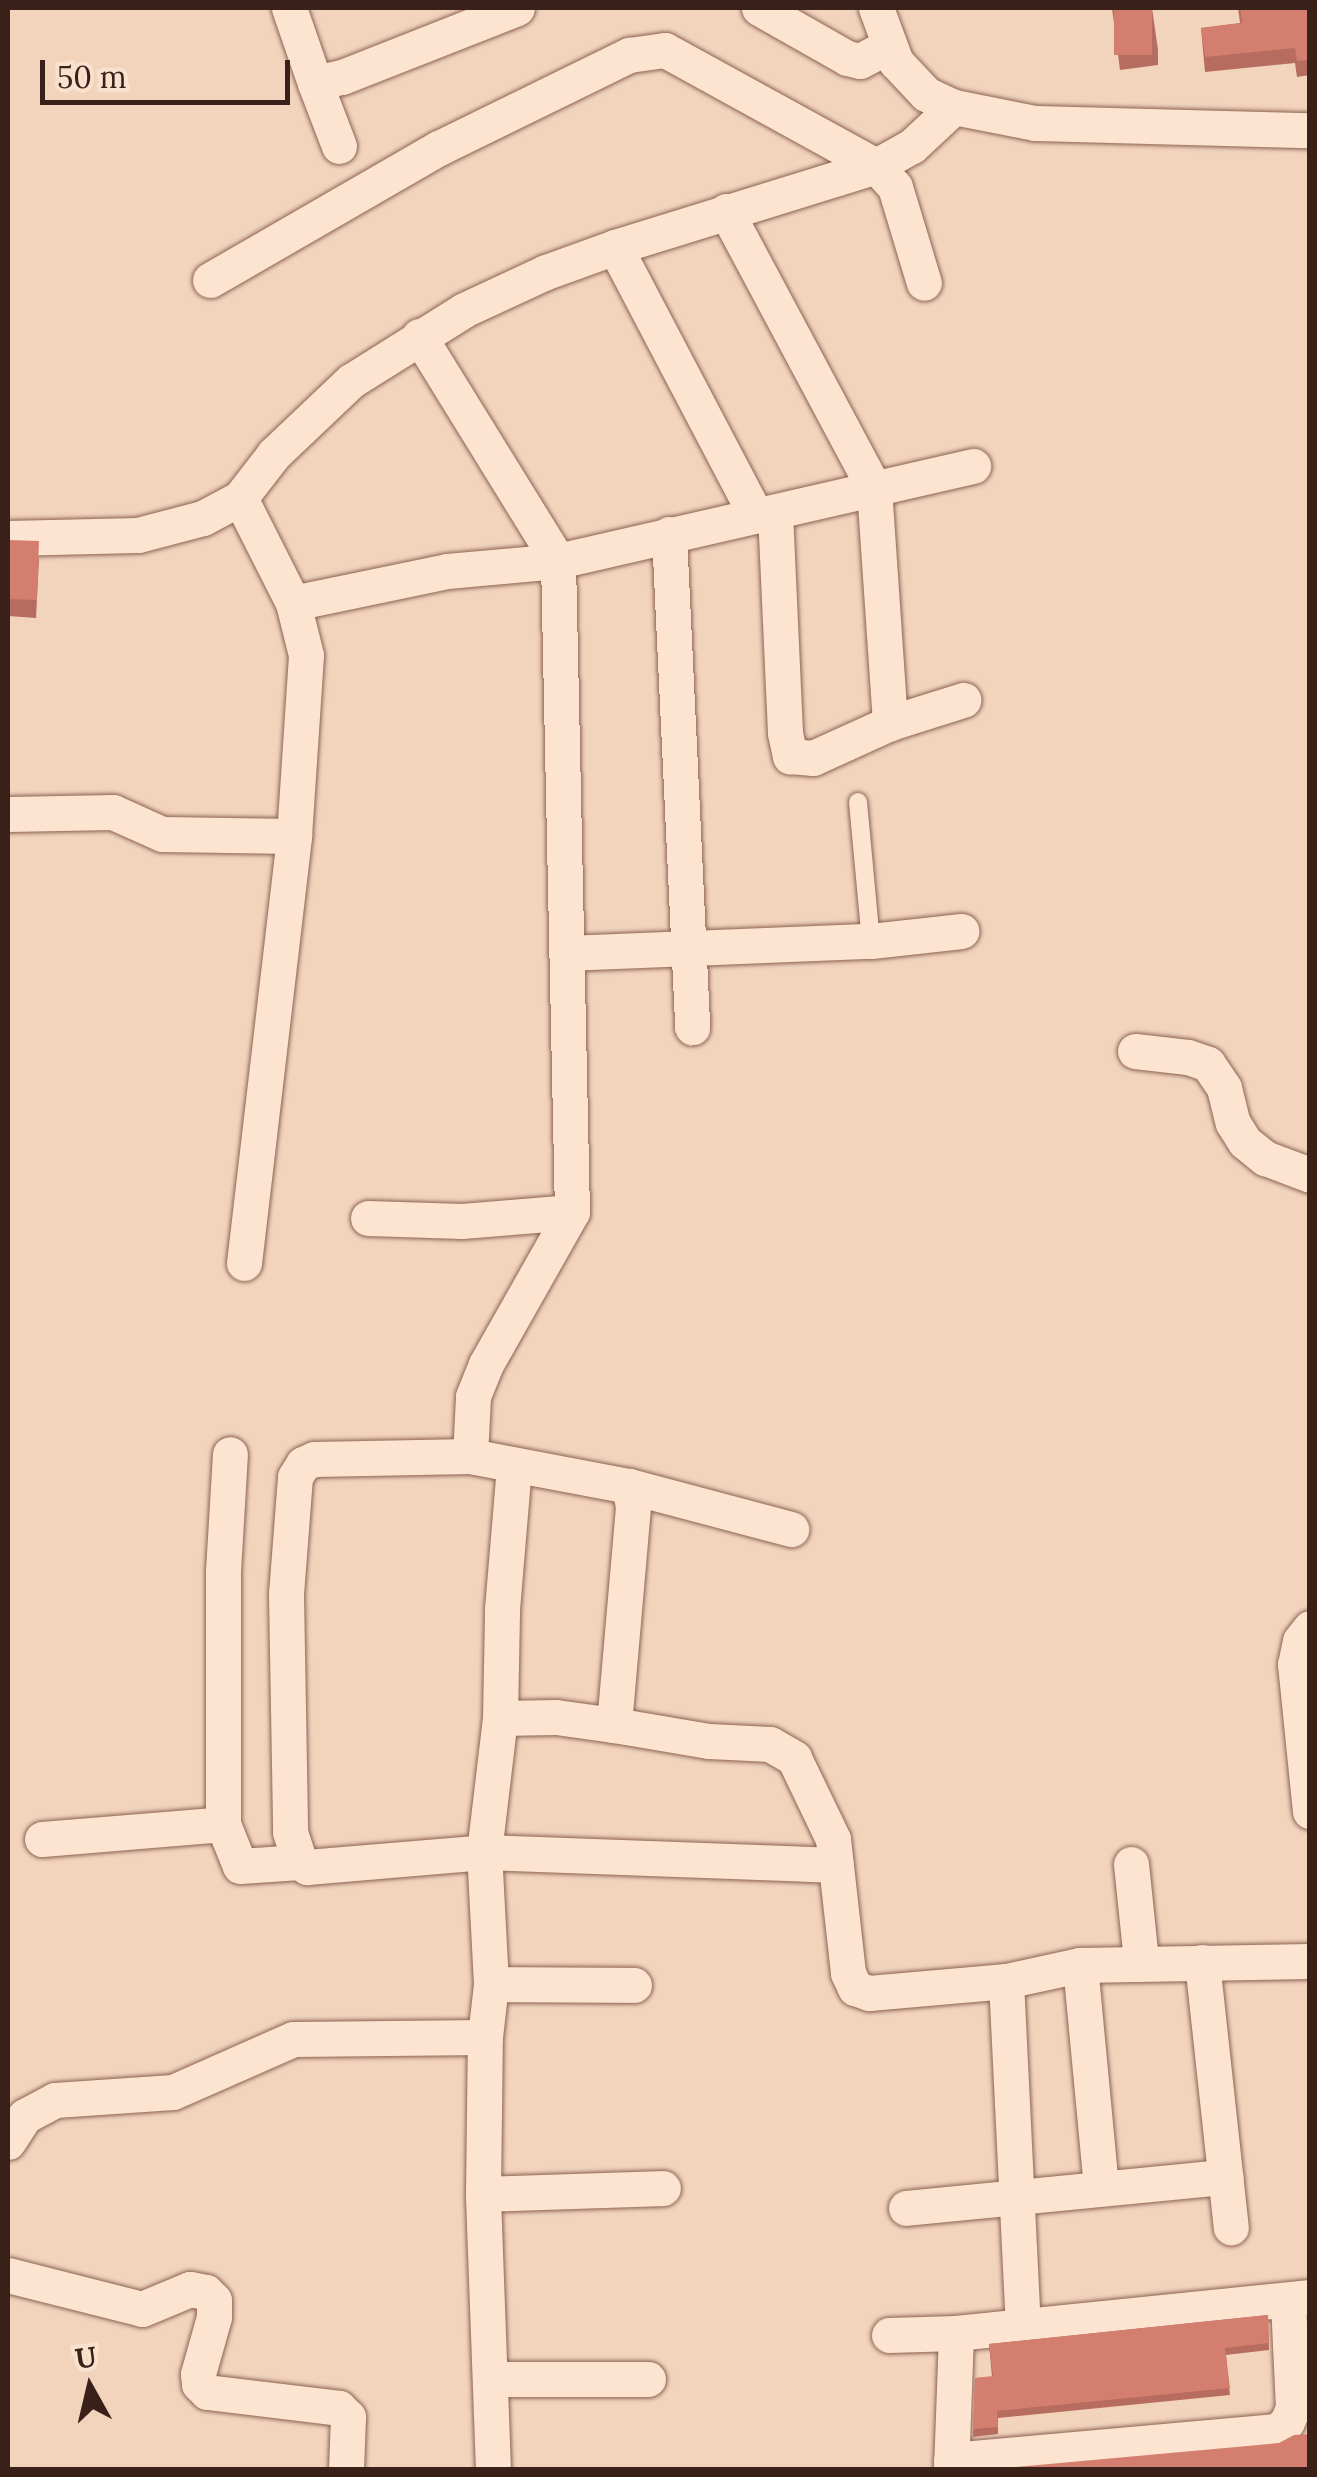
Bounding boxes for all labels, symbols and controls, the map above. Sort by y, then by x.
scale bar [45,40,295,102]
text: 50 m [57,58,127,96]
north arrow [40,2337,140,2437]
text: U [73,2338,99,2377]

